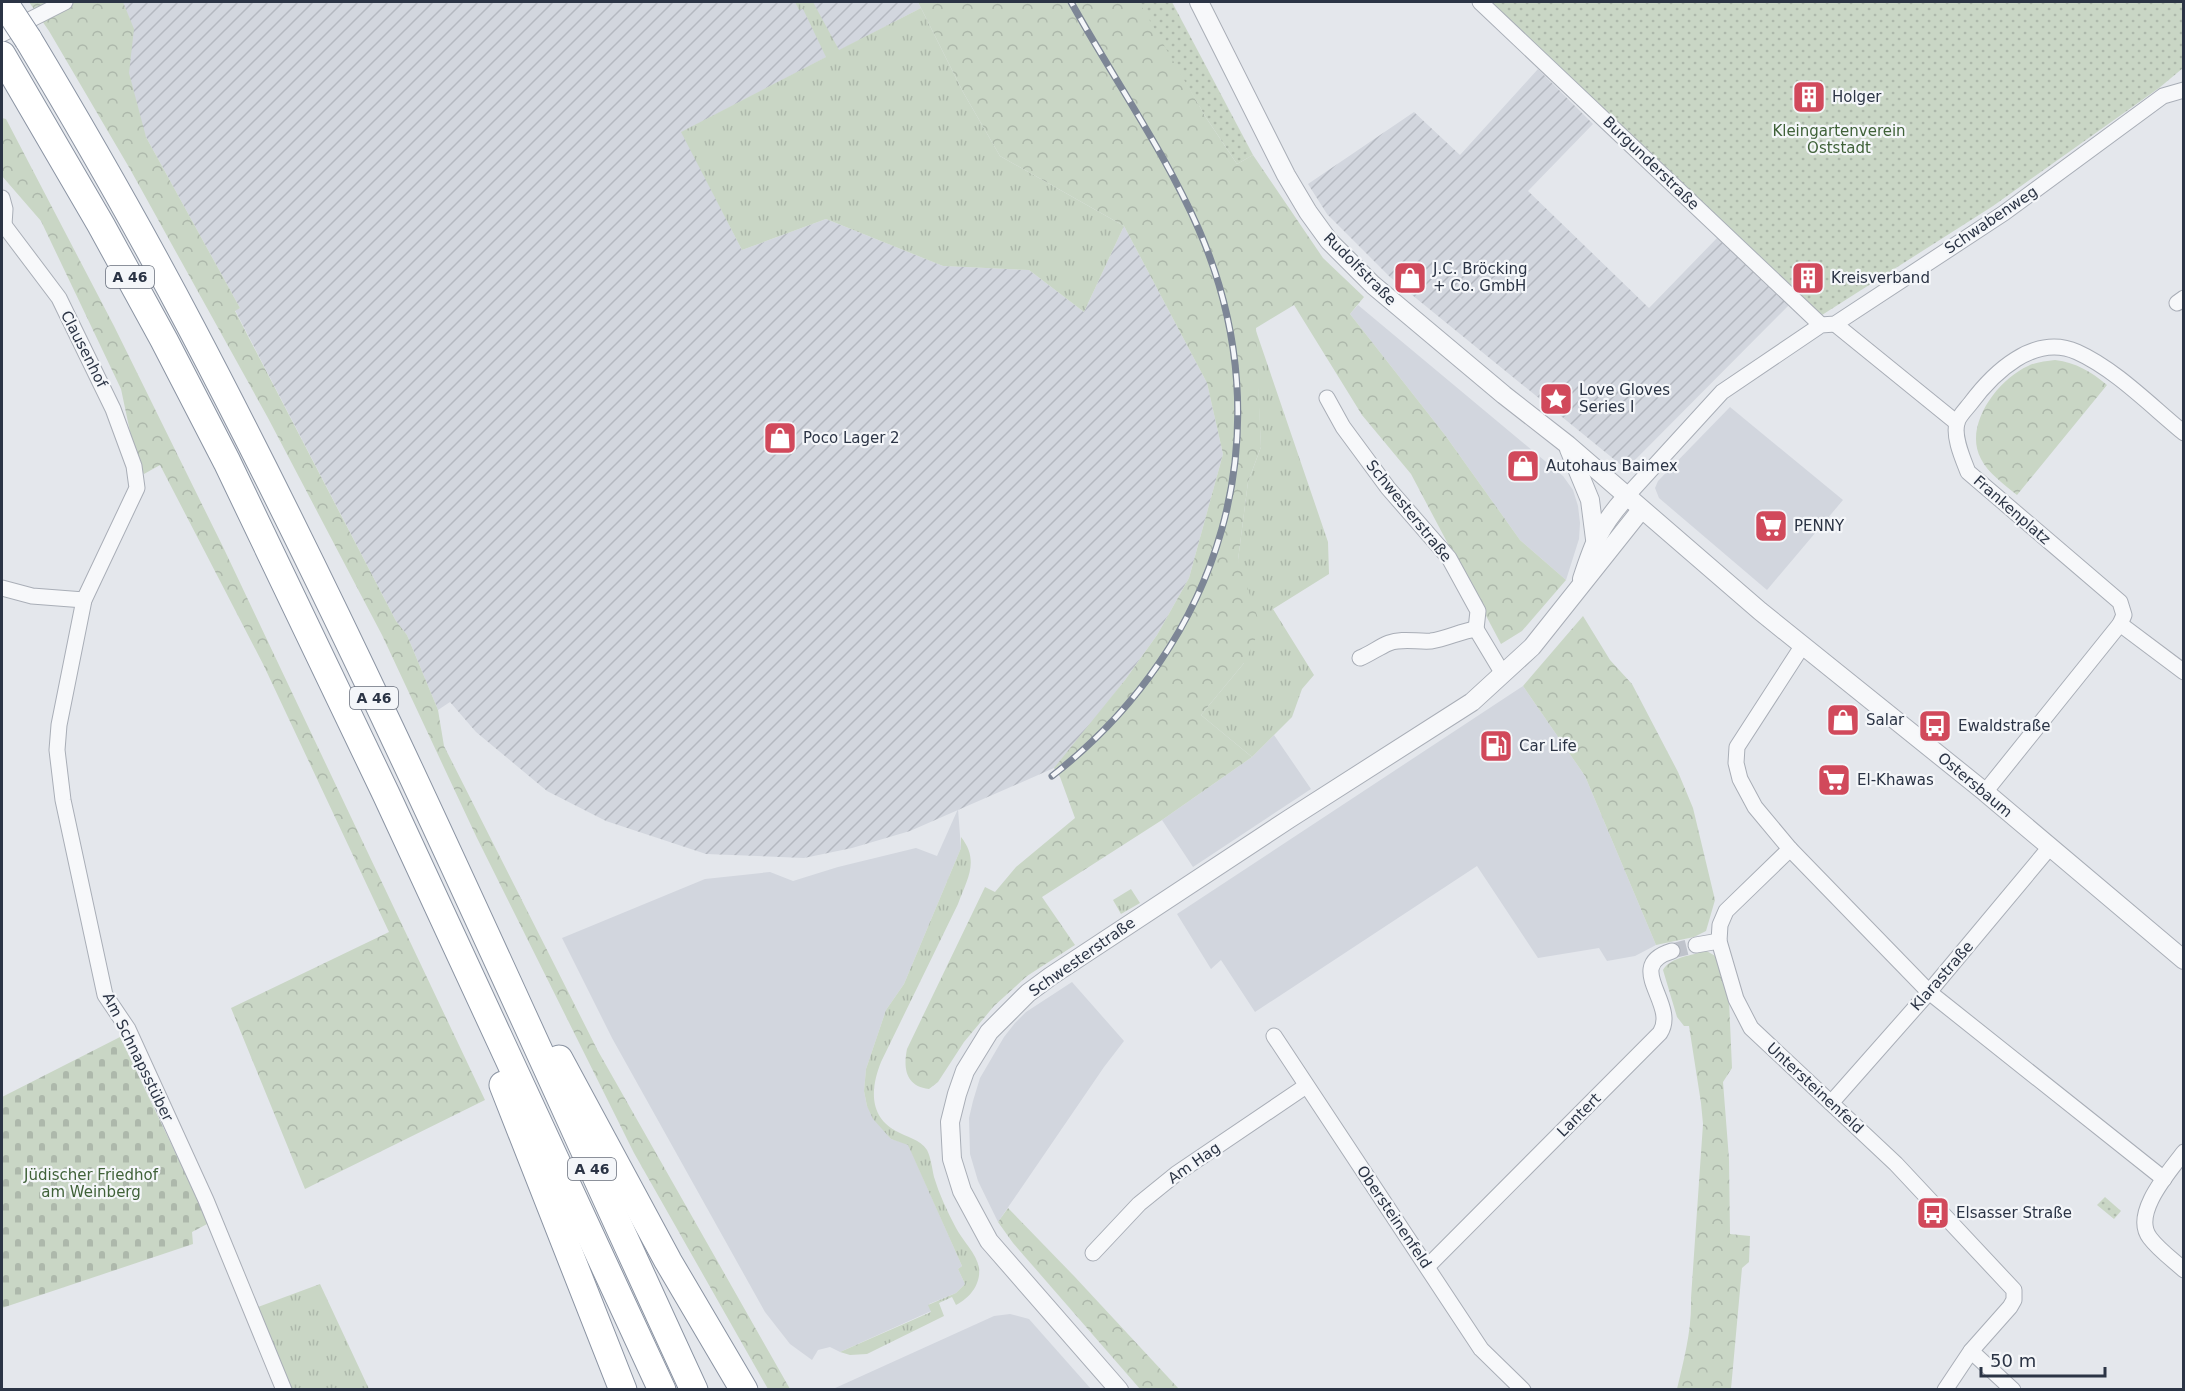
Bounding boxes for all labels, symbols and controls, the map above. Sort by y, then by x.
building icon: Holger [1791,79,1827,115]
place label: Holger [1832,88,1882,106]
street label: Burgunderstraße [1599,112,1703,214]
park label: Kleingartenverein Oststadt [1772,122,1906,157]
street label: Schwabenweg [1941,182,2041,258]
street label: Rudolfstraße [1320,229,1400,309]
shop icon: J.C. Bröcking + Co. GmbH [1392,260,1428,296]
place label: J.C. Bröcking + Co. GmbH [1432,260,1528,295]
building icon: Kreisverband [1790,260,1826,296]
road number: A 46 [106,266,154,288]
place label: Kreisverband [1831,269,1930,287]
street label: Clausenhof [57,308,111,391]
place icon: Love Gloves Series I [1538,381,1574,417]
place label: Love Gloves Series I [1579,381,1670,416]
shop icon: Poco Lager 2 [762,420,798,456]
place label: Poco Lager 2 [803,429,900,447]
shop icon: Autohaus Baimex [1505,448,1541,484]
street label: Schwesterstraße [1362,457,1456,565]
place label: Autohaus Baimex [1546,457,1678,475]
street label: Frankenplatz [1970,472,2054,548]
supermarket icon: PENNY [1753,508,1789,544]
place label: PENNY [1794,517,1845,535]
road number: A 46 [350,687,398,709]
shop icon: Salar [1825,702,1861,738]
bus stop icon: Ewaldstraße [1917,708,1953,744]
place label: Salar [1866,711,1905,729]
place label: Ewaldstraße [1958,717,2050,735]
fuel station icon: Car Life [1478,728,1514,764]
place label: Car Life [1519,737,1577,755]
street label: Ostersbaum [1934,749,2016,821]
supermarket icon: El-Khawas [1816,762,1852,798]
place label: El-Khawas [1857,771,1934,789]
street label: Schwesterstraße [1025,914,1139,1000]
street label: Klarastraße [1907,938,1977,1014]
street label: Am Schnapsstüber [99,990,177,1125]
street label: Untersteinenfeld [1763,1039,1867,1137]
street label: Lantert [1553,1089,1605,1141]
street label: Am Hag [1164,1139,1224,1187]
road number: A 46 [568,1158,616,1180]
street label: Obersteinenfeld [1353,1162,1435,1272]
park label: Jüdischer Friedhof am Weinberg [23,1166,159,1201]
bus stop icon: Elsasser Straße [1915,1195,1951,1231]
place label: Elsasser Straße [1956,1204,2072,1222]
scale bar [1981,1340,2106,1378]
text: 50 m [1990,1350,2036,1371]

